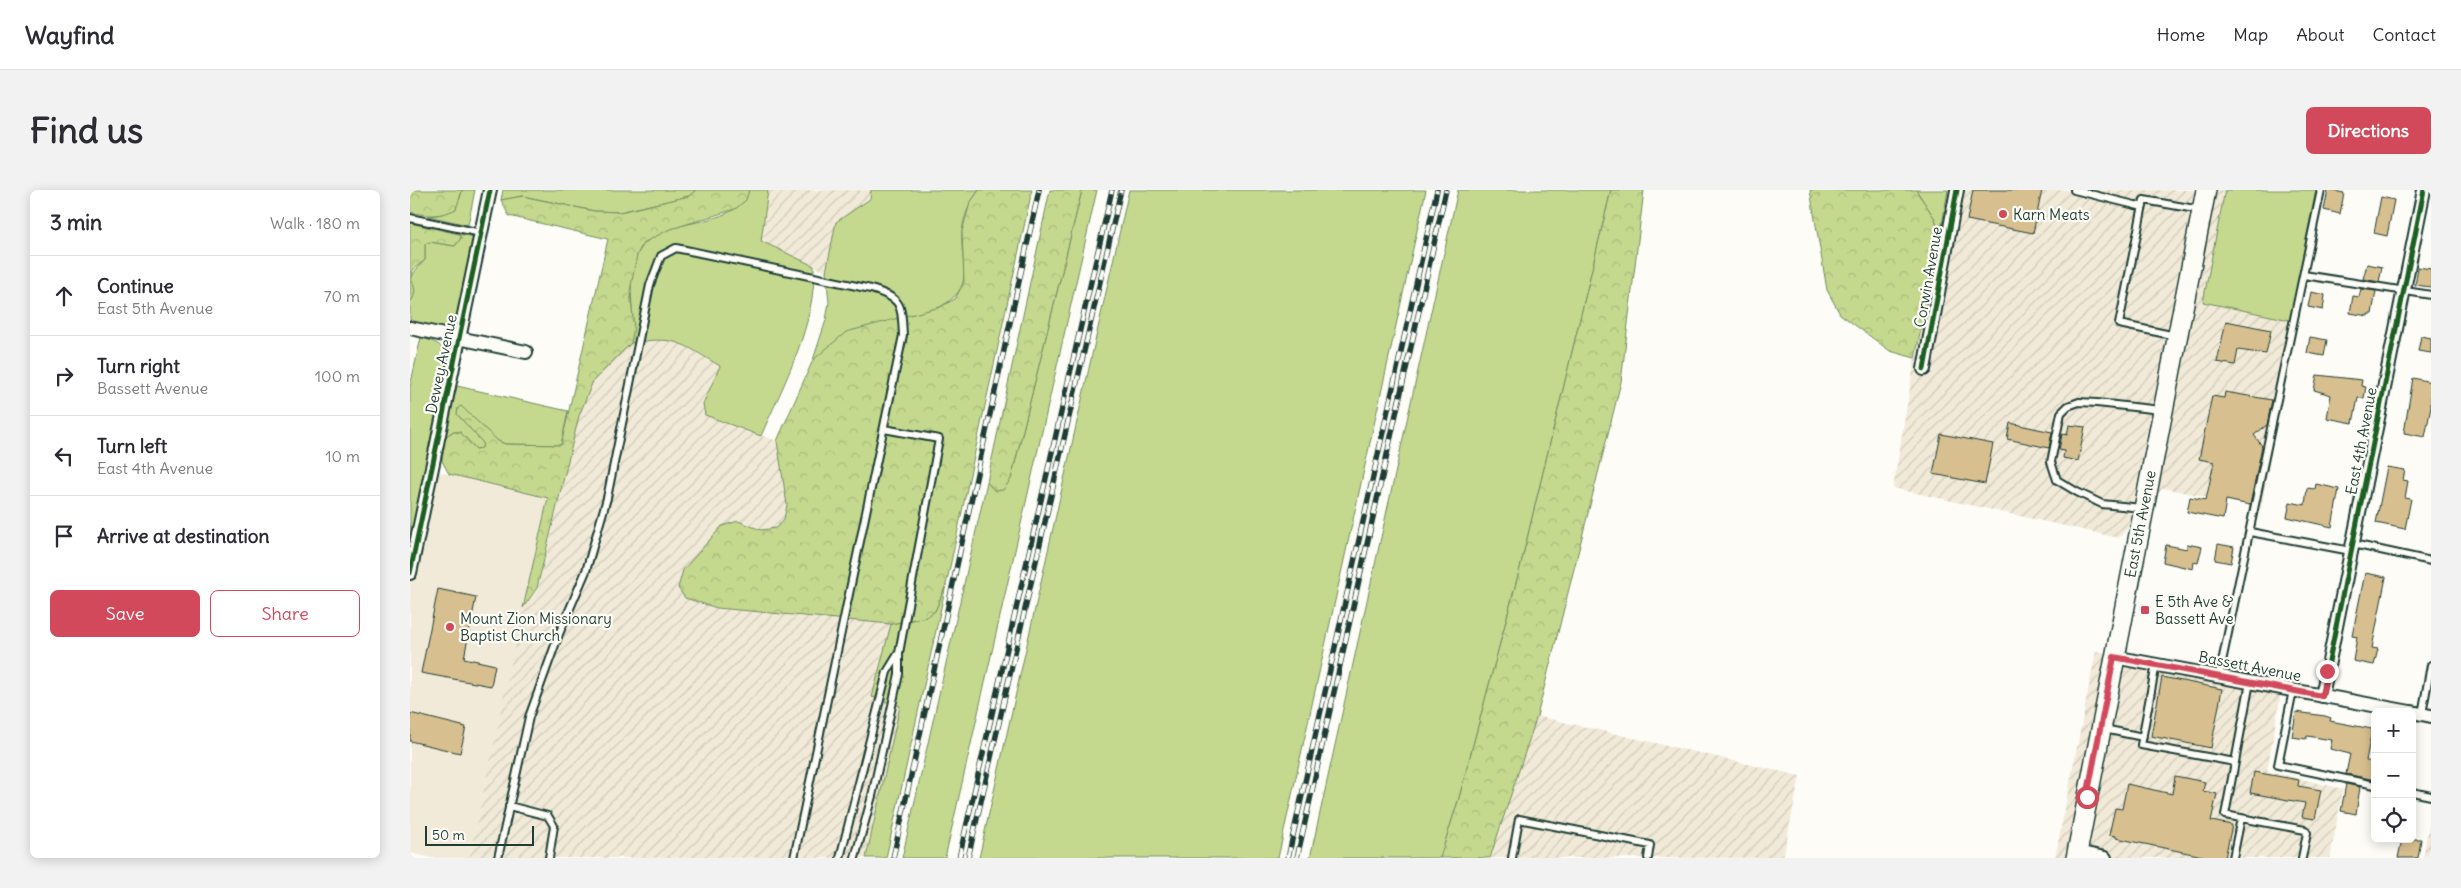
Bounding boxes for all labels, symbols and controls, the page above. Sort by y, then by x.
text: Wayfind [25,20,114,50]
text: Home [2157,23,2205,46]
text: Map [2233,23,2268,46]
text: About [2296,23,2344,46]
text: Contact [2372,23,2436,46]
button: Directions [2306,107,2431,154]
text: Find us [30,108,143,152]
place label: Karn Meats [2013,205,2090,224]
marker: Karn Meats [1997,208,2009,220]
text: 3 min [50,209,102,236]
text: Walk · 180 m [270,213,360,233]
street label: Corwin Avenue [1910,225,1946,329]
text: Continue [97,274,174,298]
icon: ahead [50,282,78,310]
text: 70 m [324,286,360,306]
text: East 5th Avenue [97,298,213,318]
street label: Dewey Avenue [421,313,461,415]
text: Turn right [97,354,180,378]
icon: right [50,362,78,390]
text: 100 m [315,366,360,386]
text: Bassett Avenue [97,378,208,398]
street label: East 4th Avenue [2341,386,2381,496]
text: Turn left [97,434,167,458]
icon: left [50,442,78,470]
text: 10 m [325,446,360,466]
text: East 4th Avenue [97,458,213,478]
street label: East 5th Avenue [2120,469,2160,579]
icon: arrive [50,522,78,550]
text: Arrive at destination [97,524,270,548]
button: Save [50,590,200,637]
button: Share [210,590,360,637]
place label: E 5th Ave & Bassett Ave [2155,592,2234,628]
marker: E 5th Ave & Bassett Ave [2139,604,2151,616]
place label: Mount Zion Missionary Baptist Church [460,609,612,645]
marker: Mount Zion Missionary Baptist Church [444,621,456,633]
street label: Bassett Avenue [2197,647,2303,685]
route end [2316,660,2339,683]
map controls [2371,708,2416,843]
button: + [2371,708,2416,753]
button: − [2371,753,2416,798]
route start [2076,786,2099,809]
button: locate [2371,798,2416,843]
scale bar [425,823,534,846]
text: 50 m [432,826,465,844]

